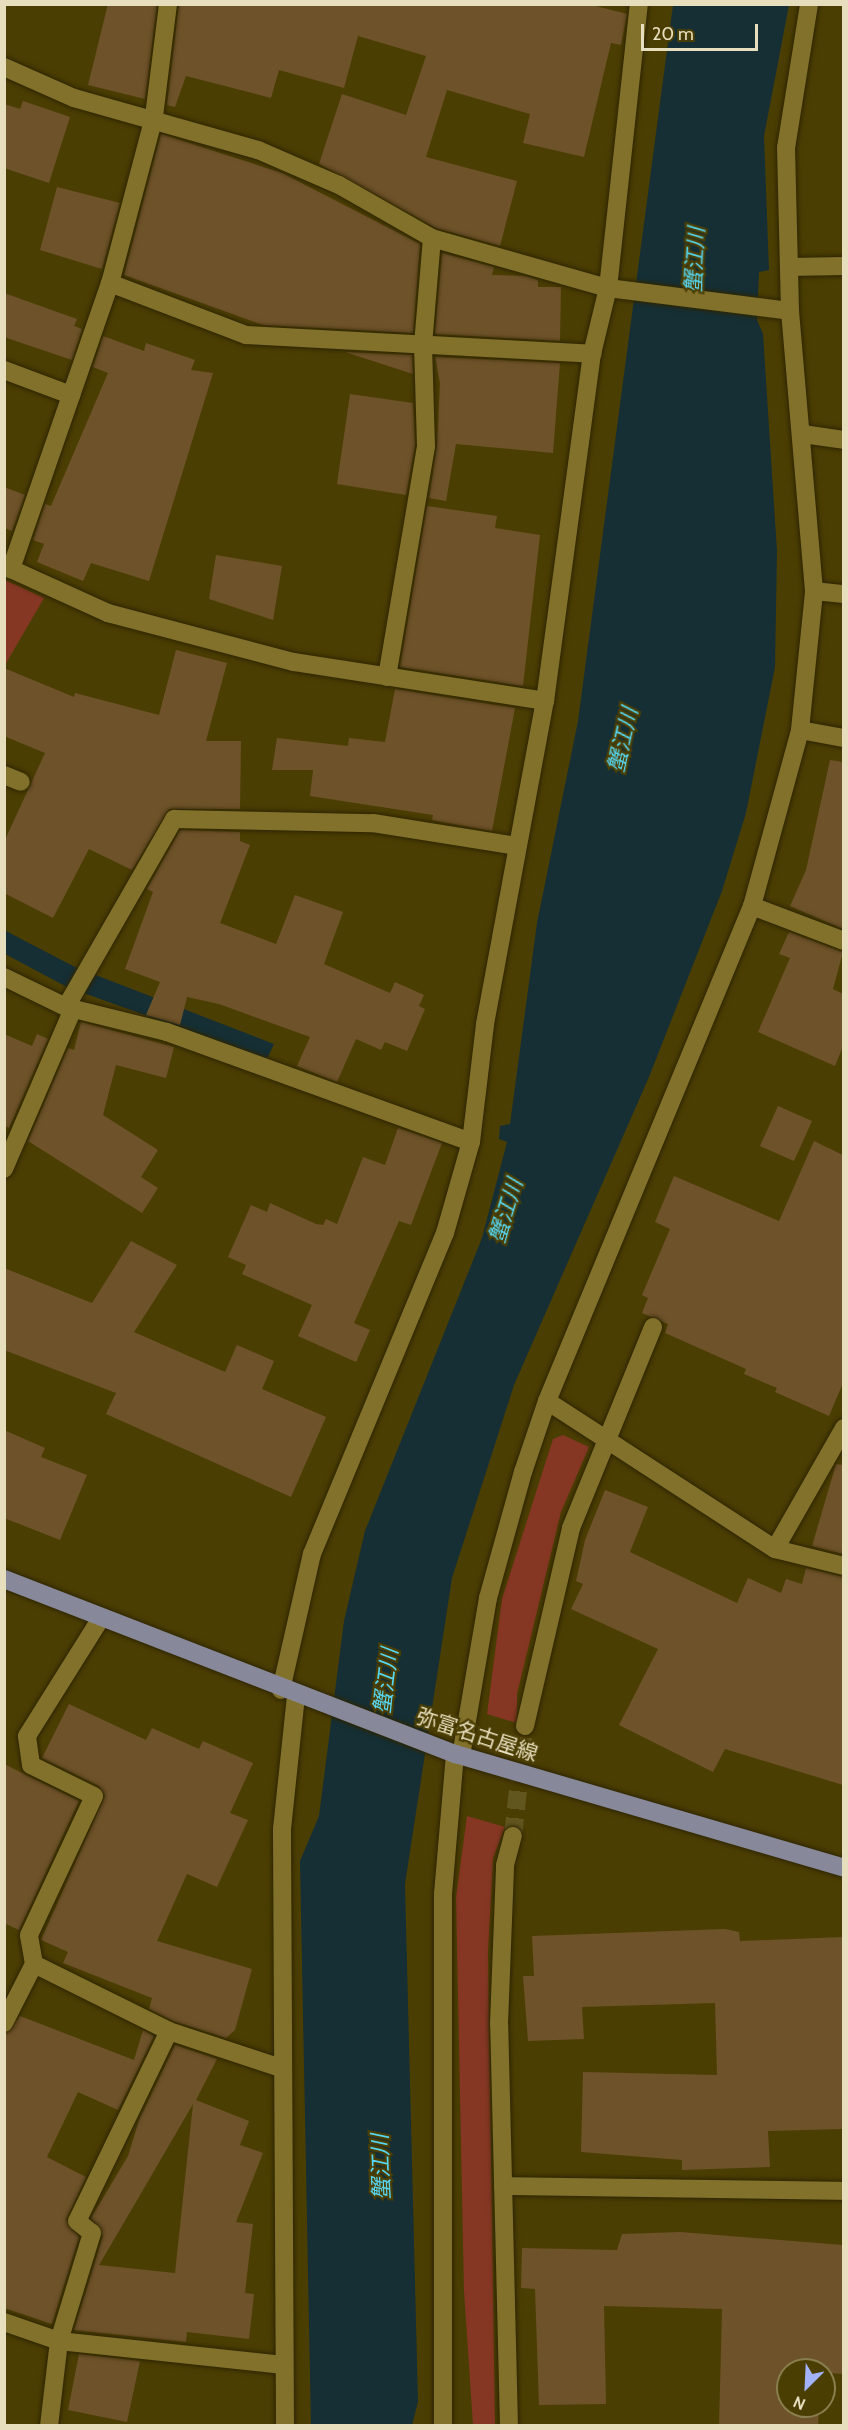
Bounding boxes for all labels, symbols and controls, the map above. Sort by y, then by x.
scale bar [644,12,761,50]
text: 20 m [652,23,694,45]
water label: 蟹江川 [680,226,710,294]
water label: 蟹江川 [603,705,643,775]
water label: 蟹江川 [484,1176,528,1246]
water label: 蟹江川 [369,1647,403,1715]
street label: 弥富名古屋線 [413,1704,541,1766]
water label: 蟹江川 [367,2134,395,2200]
north arrow [776,2358,836,2418]
text: N [790,2392,808,2414]

